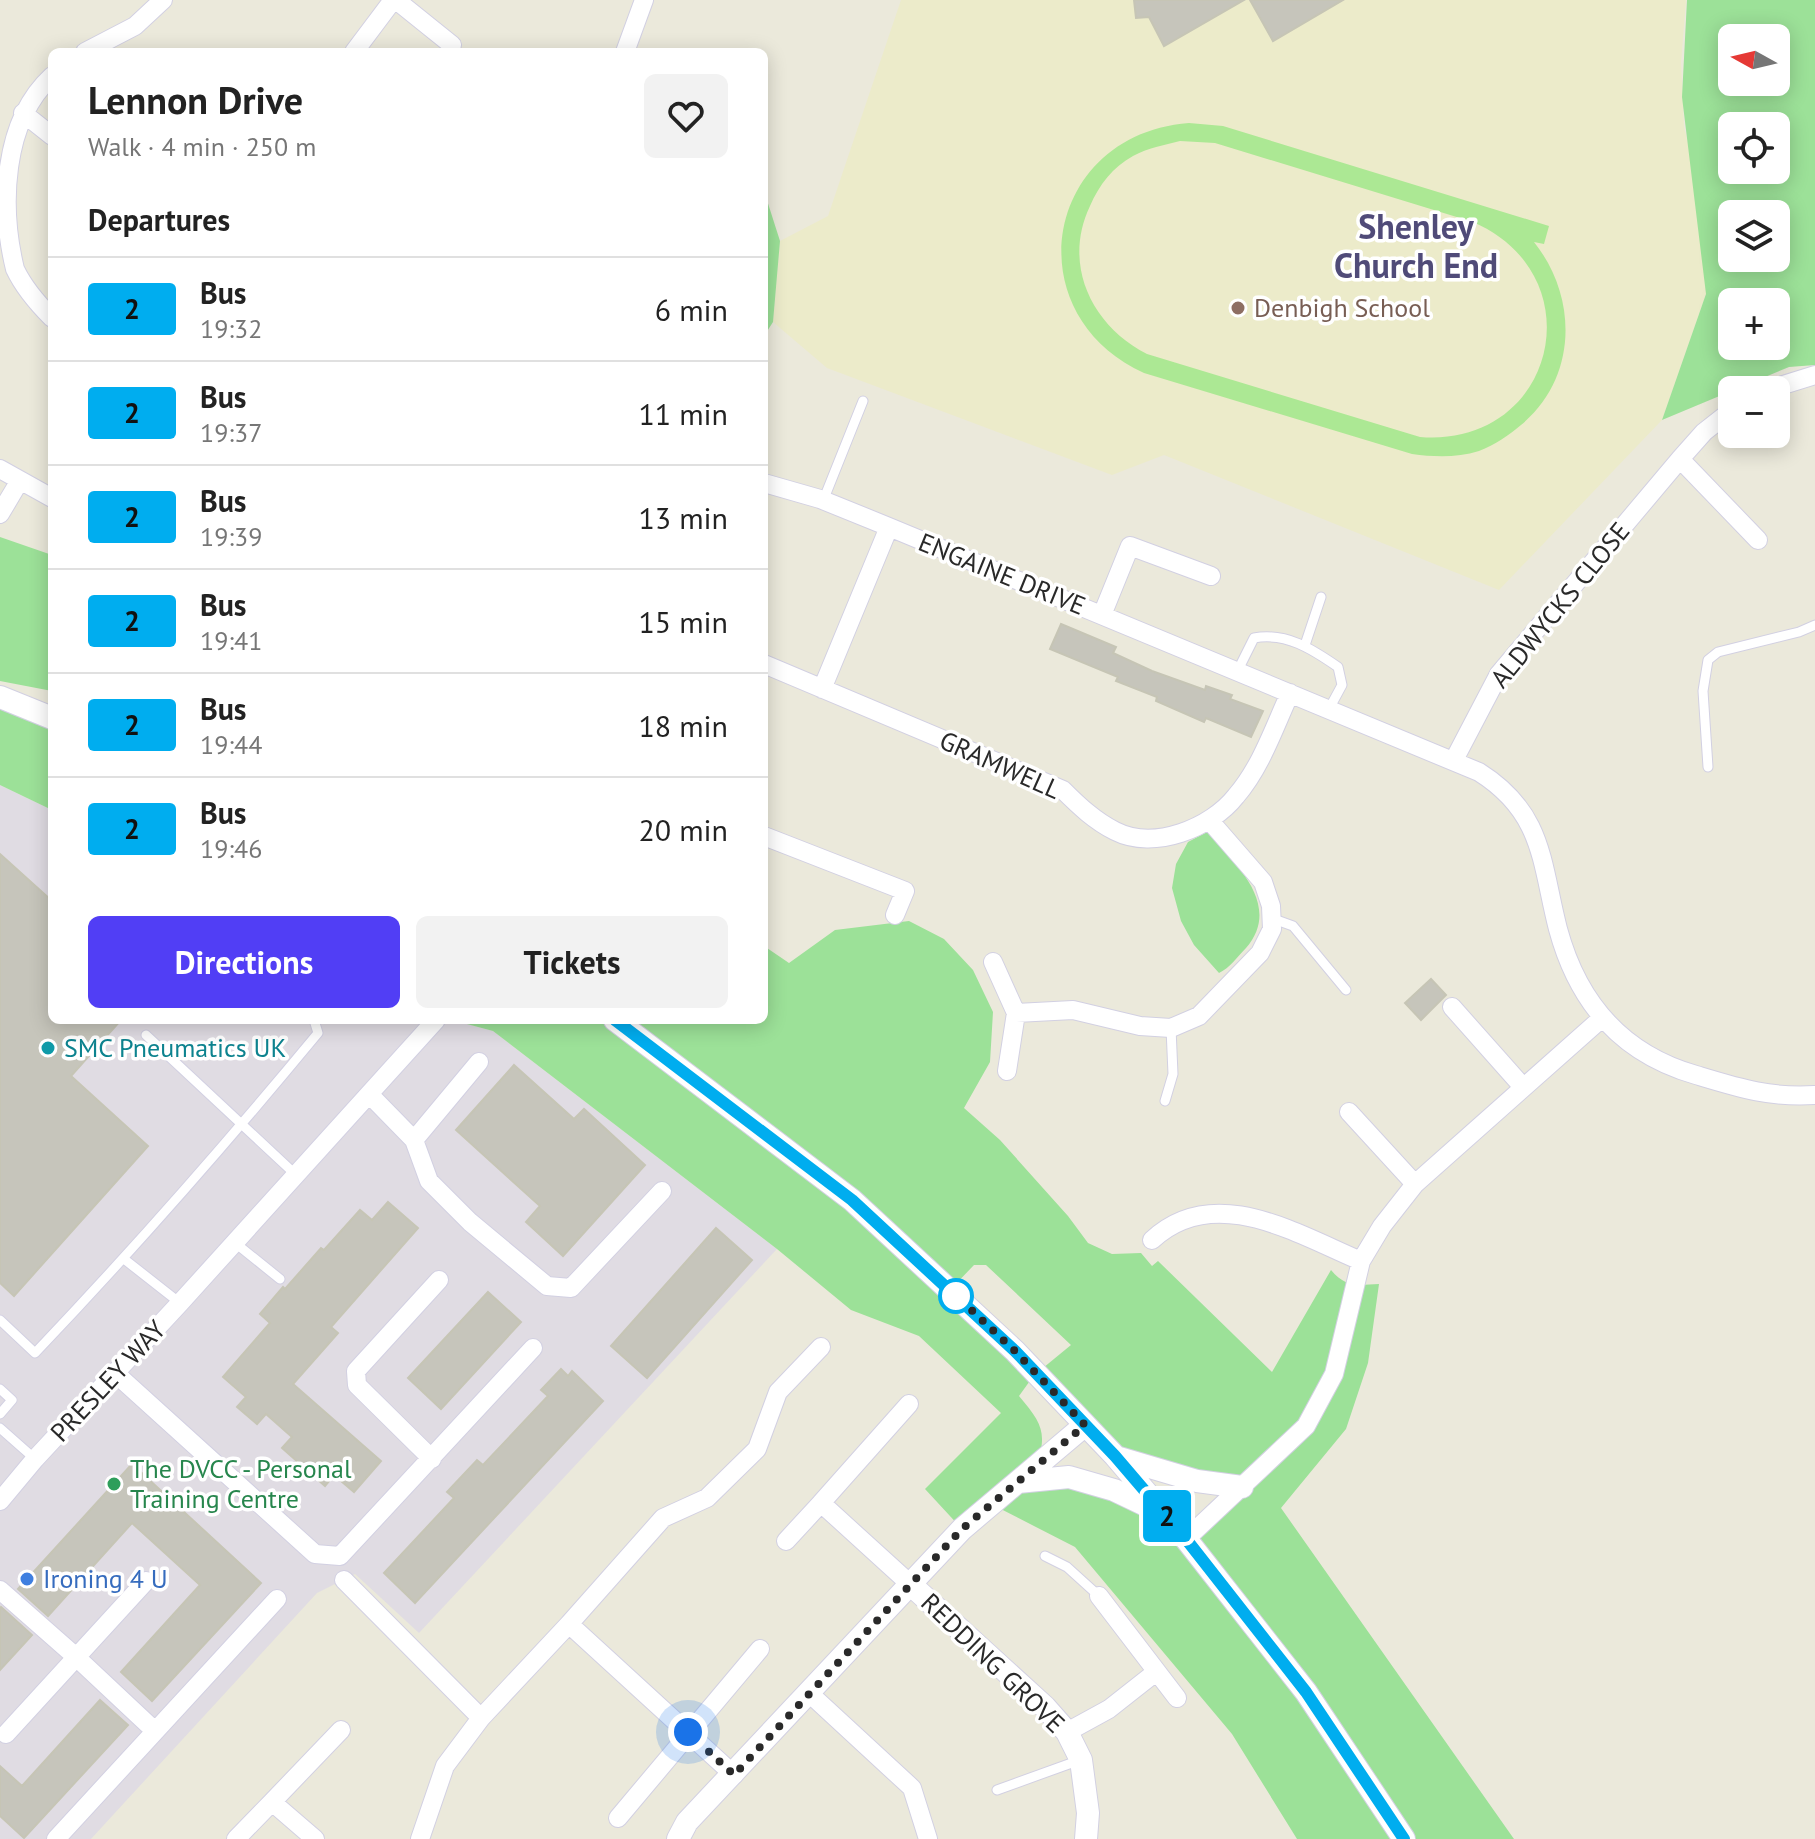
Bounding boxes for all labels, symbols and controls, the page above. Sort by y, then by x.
north arrow [1718,24,1790,96]
map controls [1718,24,1790,448]
button: heart [644,74,728,158]
text: Lennon Drive [88,75,303,124]
button: locate [1718,112,1790,184]
text: Walk · 4 min · 250 m [88,130,316,163]
text: Departures [88,200,230,239]
button: layers [1718,200,1790,272]
district label: Shenley Church End [1334,204,1498,287]
text: Bus [200,273,247,312]
button: + [1718,288,1790,360]
text: 2 [124,290,140,327]
text: 6 min [655,290,728,329]
place label: Denbigh School [1254,291,1430,324]
marker: Denbigh School [1229,299,1247,317]
text: 19:32 [200,312,262,345]
button: − [1718,376,1790,448]
text: Bus [200,377,247,416]
text: 2 [124,394,140,431]
text: 11 min [638,394,728,433]
text: 19:37 [200,416,262,449]
text: Bus [200,481,247,520]
text: 2 [124,498,140,535]
text: 13 min [638,498,728,537]
street label: ALDWYCKS CLOSE [1483,515,1637,694]
text: 19:39 [200,520,262,553]
street label: ENGAINE DRIVE [914,525,1091,622]
text: Bus [200,585,247,624]
text: 2 [124,602,140,639]
text: 15 min [638,602,728,641]
text: 19:41 [200,624,262,657]
text: Bus [200,689,247,728]
text: 2 [124,706,140,743]
text: 18 min [638,706,728,745]
street label: GRAMWELL [935,723,1066,806]
text: 19:44 [200,728,262,761]
text: Bus [200,793,247,832]
text: 2 [124,810,140,847]
text: 20 min [638,810,728,849]
text: 19:46 [200,832,262,865]
button: Directions [88,916,400,1008]
button: Tickets [416,916,728,1008]
place label: SMC Pneumatics UK [64,1031,286,1064]
marker: SMC Pneumatics UK [39,1039,57,1057]
unlabelled marker [939,1279,973,1313]
street label: PRESLEY WAY [43,1313,173,1448]
place label: The DVCC - Personal Training Centre [130,1452,352,1515]
marker: The DVCC - Personal Training Centre [105,1475,123,1493]
line badge: 2 [1141,1490,1193,1542]
text: 2 [1159,1497,1175,1534]
place label: Ironing 4 U [43,1562,168,1595]
marker: Ironing 4 U [18,1570,36,1588]
street label: REDDING GROVE [914,1586,1072,1740]
your location [668,1712,708,1752]

